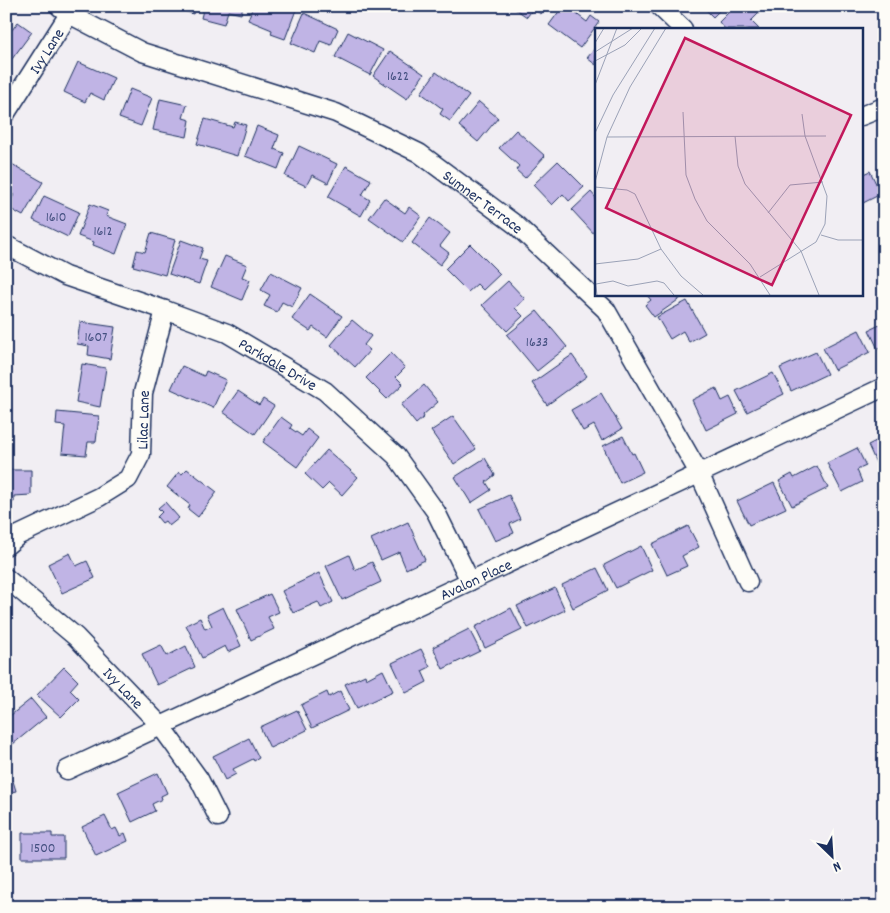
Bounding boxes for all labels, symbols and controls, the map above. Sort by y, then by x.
street label: Ivy Lane [25,25,71,79]
inset map [595,28,862,295]
house number: 1622 [387,67,409,87]
street label: Sumner Terrace [437,165,527,240]
house number: 1610 [46,208,66,228]
house number: 1612 [93,222,113,242]
house number: 1607 [85,328,107,348]
street label: Parkdale Drive [233,333,321,398]
house number: 1633 [526,333,548,353]
street label: Lilac Lane [132,390,157,450]
street label: Avalon Place [437,554,516,608]
street label: Ivy Lane [96,663,148,715]
north arrow [808,830,858,880]
house number: 1500 [31,839,55,859]
text: N [829,855,844,877]

